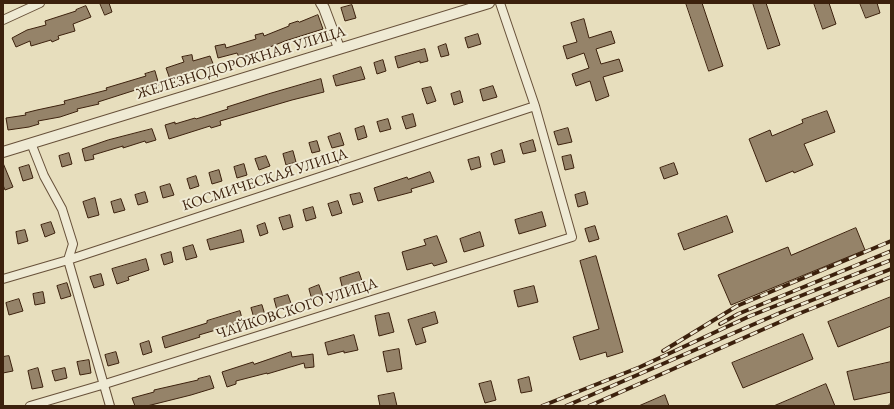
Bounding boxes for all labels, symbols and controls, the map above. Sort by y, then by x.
street label: ЖЕЛЕЗНОДОРОЖНАЯ УЛИЦА [134,23,348,103]
street label: КОСМИЧЕСКАЯ УЛИЦА [180,145,350,215]
street label: ЧАЙКОВСКОГО УЛИЦА [214,274,380,344]

